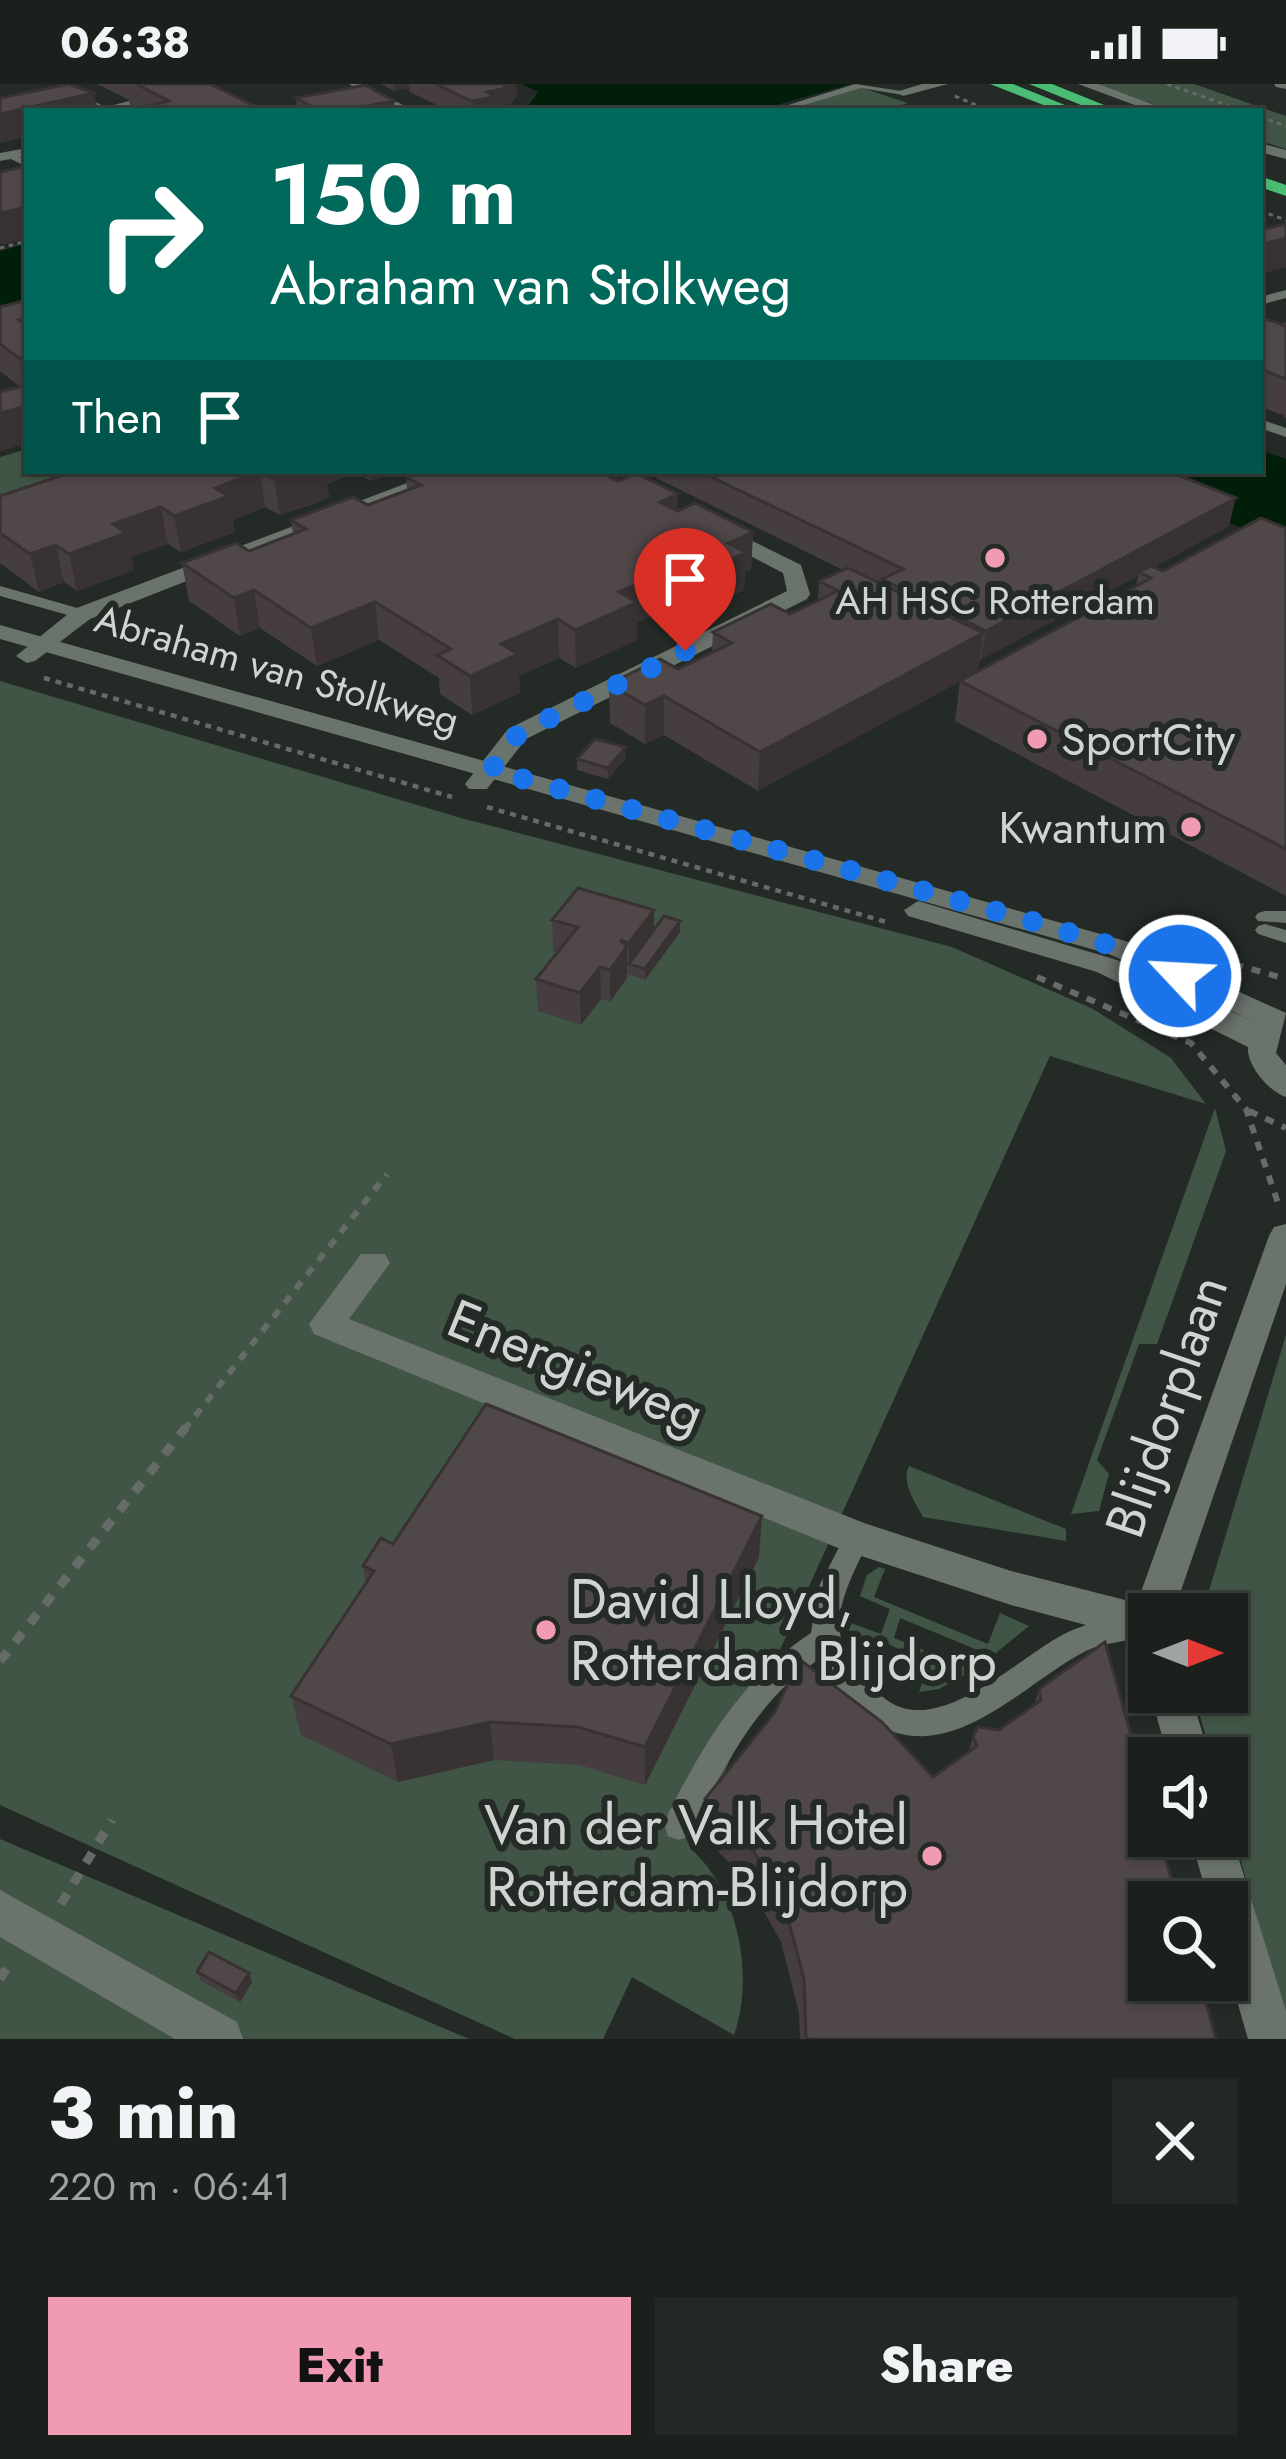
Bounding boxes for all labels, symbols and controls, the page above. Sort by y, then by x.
text: 06:38 [60,10,191,75]
text: 150 m [270,134,517,256]
icon: right [72,156,228,312]
text: Abraham van Stolkweg [270,246,791,324]
icon: arrive [187,384,253,450]
text: Then [72,385,163,450]
pin [634,528,736,651]
marker: AH HSC Rotterdam [982,545,1008,571]
icon: arrive [652,546,718,612]
place label: AH HSC Rotterdam [835,572,1155,629]
street label: Abraham van Stolkweg [88,590,466,749]
place label: SportCity [1061,707,1235,772]
marker: SportCity [1024,726,1050,752]
place label: Kwantum [998,795,1167,860]
marker: Kwantum [1178,814,1204,840]
position arrow [1117,913,1243,1039]
street label: Blijdorplaan [1085,1265,1247,1547]
street label: Energieweg [436,1279,716,1453]
place label: David Lloyd, Rotterdam Blijdorp [570,1560,997,1700]
north arrow [1128,1593,1248,1713]
map controls [1128,1593,1248,2001]
marker: David Lloyd, Rotterdam Blijdorp [533,1617,559,1643]
button: sound [1128,1737,1248,1857]
place label: Van der Valk Hotel Rotterdam-Blijdorp [484,1786,908,1926]
marker: Van der Valk Hotel Rotterdam-Blijdorp [919,1843,945,1869]
button: search [1128,1881,1248,2001]
text: 3 min [48,2061,239,2165]
button: close [1112,2078,1238,2204]
text: 220 m · 06:41 [48,2158,291,2215]
button: Exit [48,2297,631,2435]
button: Share [655,2297,1238,2435]

